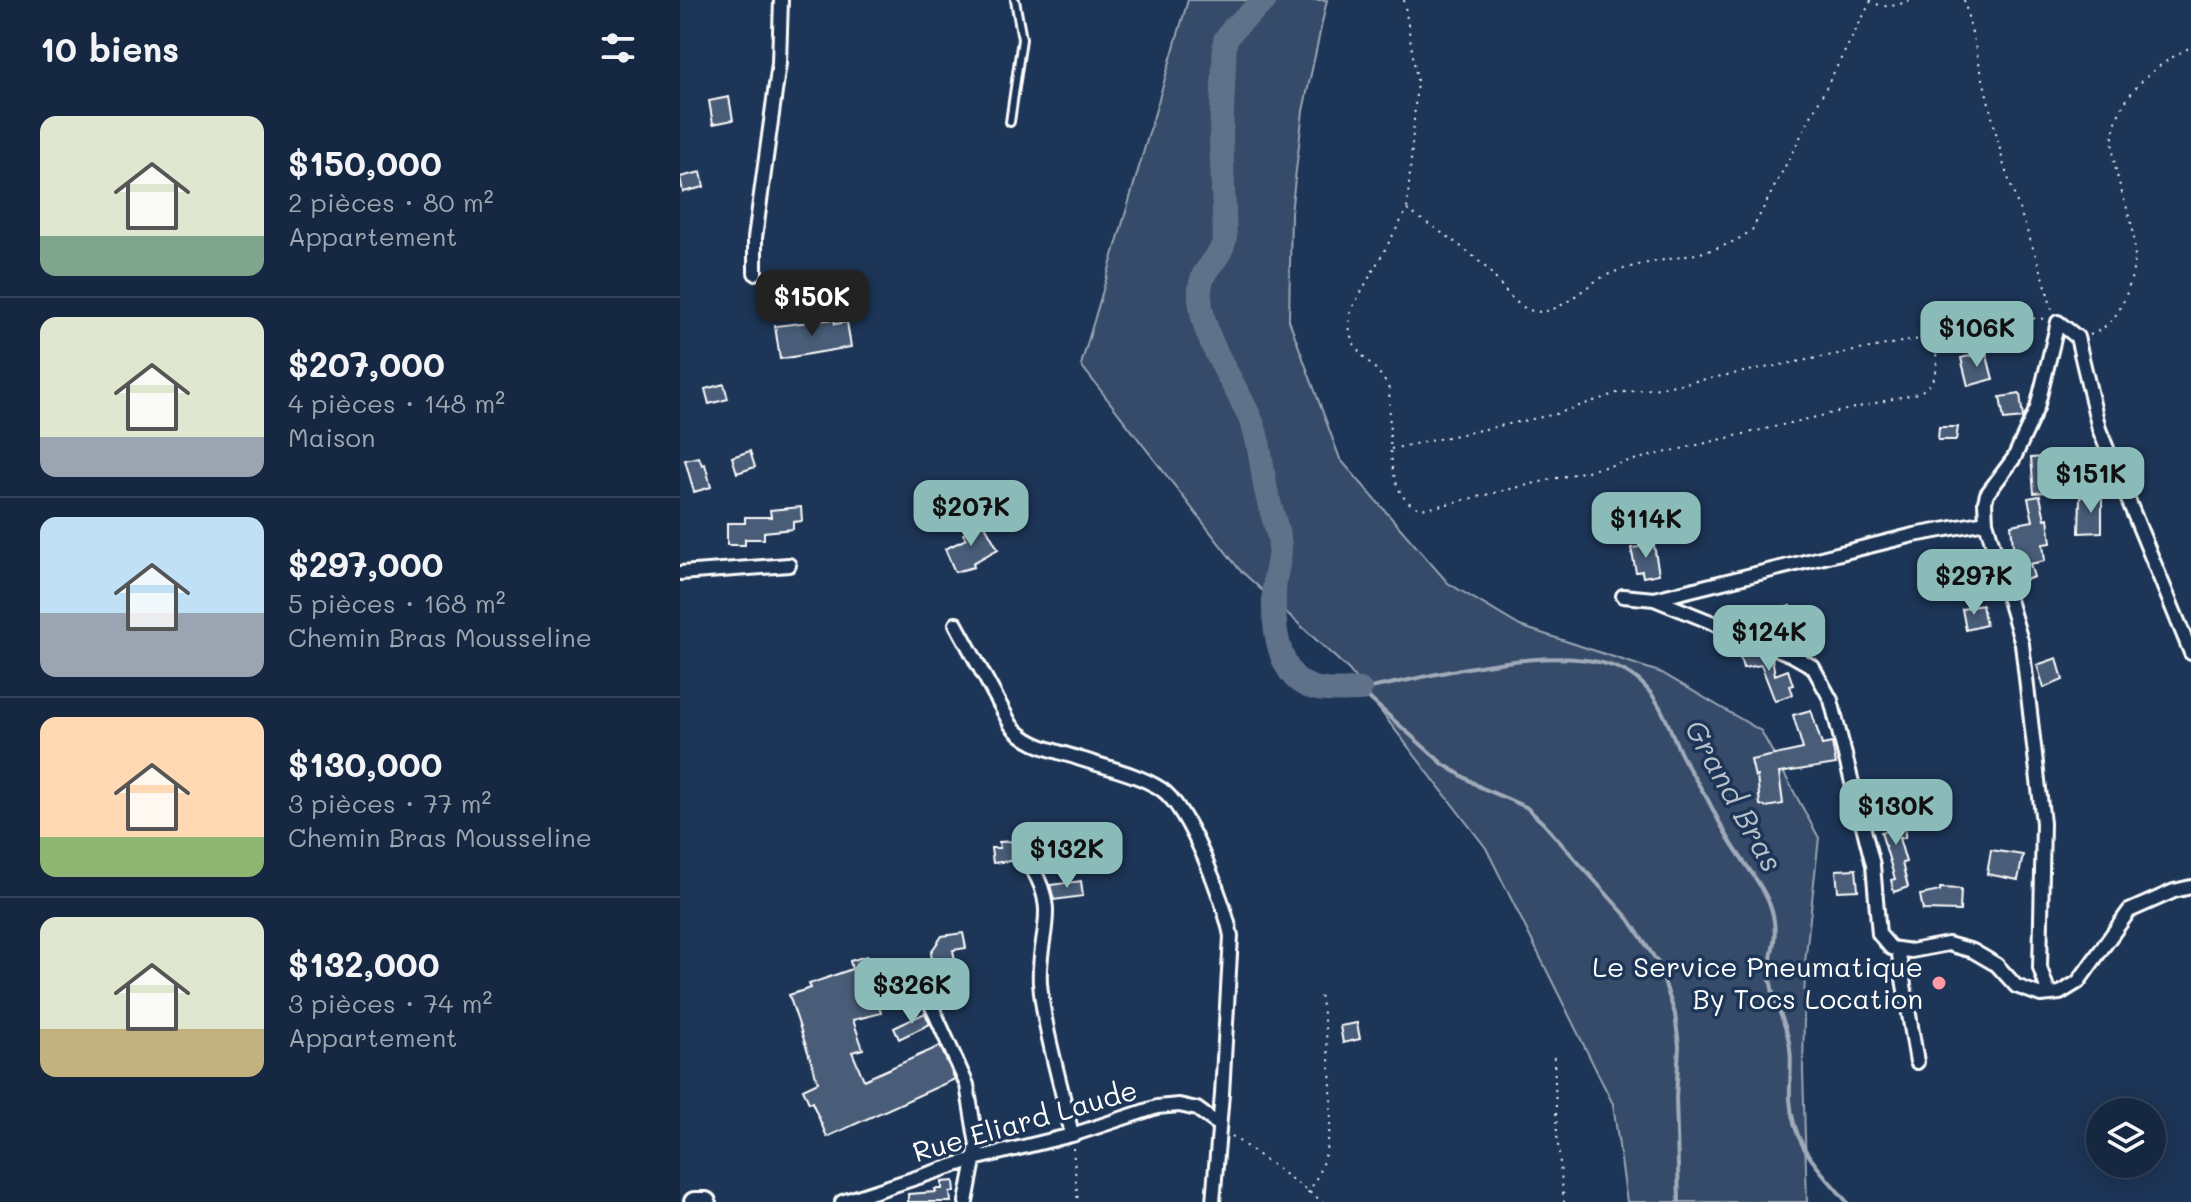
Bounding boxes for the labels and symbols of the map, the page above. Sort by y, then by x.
pin: $150K [756,270,868,338]
pin: $106K [1921,301,2033,369]
pin: $151K [2035,447,2147,515]
pin: $207K [915,480,1027,548]
pin: $114K [1590,492,1702,560]
pin: $297K [1918,549,2030,617]
pin: $124K [1713,605,1825,673]
water label: Grand Bras [1676,712,1793,878]
pin: $130K [1840,779,1952,847]
pin: $132K [1011,822,1123,890]
place label: Le Service Pneumatique By Tocs Location [1592,948,1923,1016]
pin: $326K [856,958,968,1026]
marker: Le Service Pneumatique By Tocs Location [1930,974,1948,992]
street label: Rue Eliard Laude [908,1071,1141,1169]

